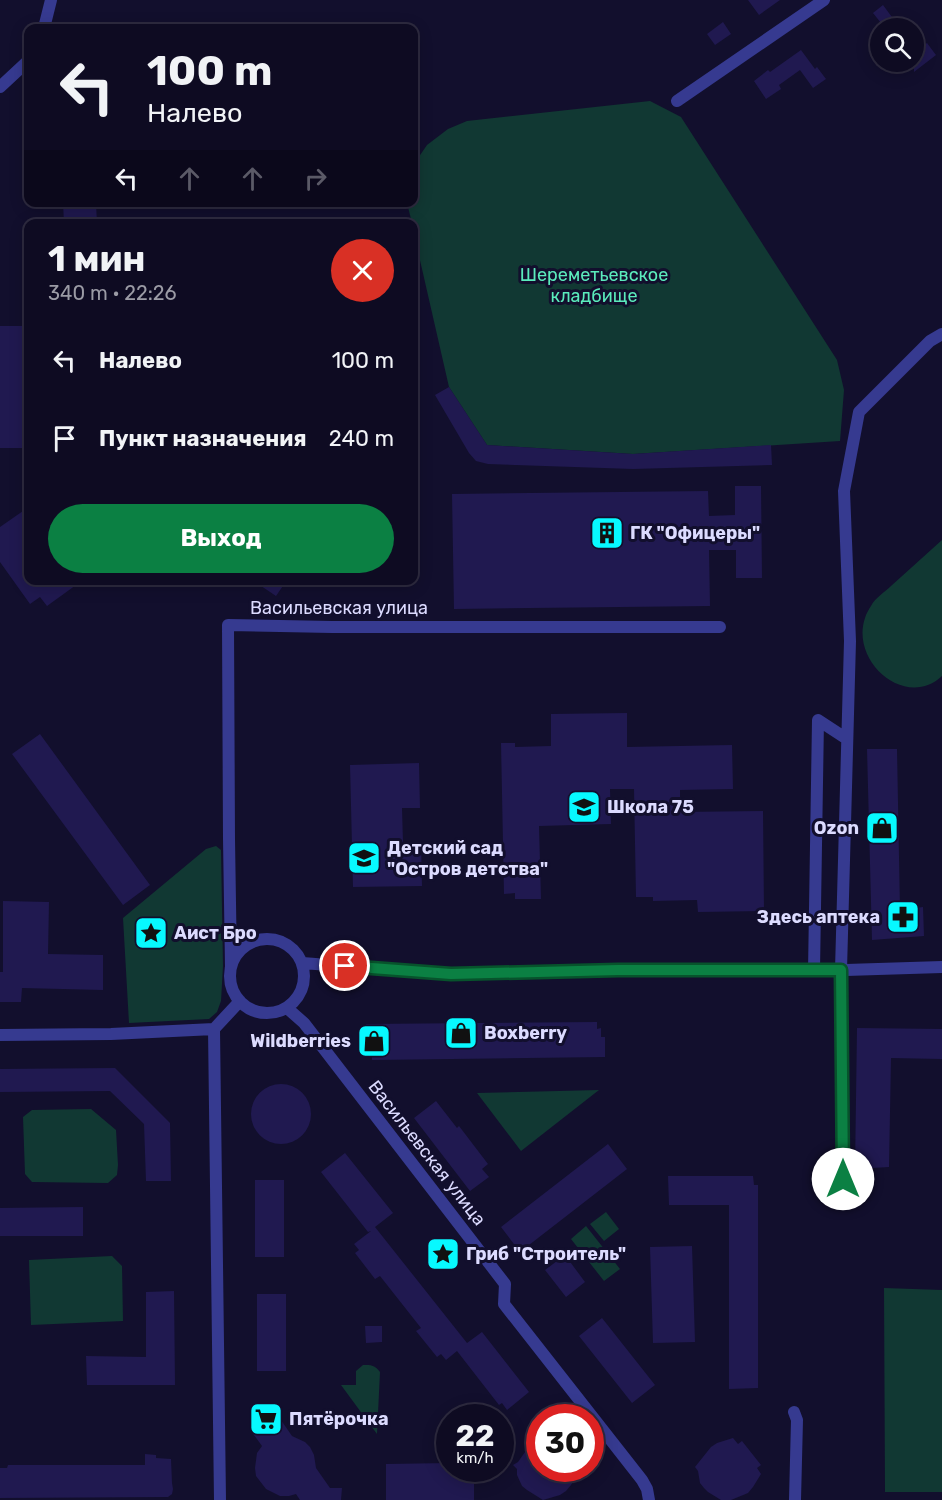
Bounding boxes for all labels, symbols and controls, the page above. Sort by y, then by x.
map controls [870,18,924,72]
button: search [870,18,924,72]
text: 100 m [147,46,272,96]
icon: left [48,48,126,126]
text: Налево [147,97,243,129]
icon: left [110,162,143,195]
icon: ahead [173,162,206,195]
icon: ahead [236,162,269,195]
icon: right [299,162,332,195]
text: 1 мин [48,237,146,280]
button: close [331,239,394,302]
park label: Шереметьевское кладбище [520,264,668,307]
text: 340 m · 22:26 [48,281,177,305]
icon: left [48,344,81,377]
text: Налево [99,347,182,374]
text: 100 m [332,347,394,374]
icon: arrive [48,422,81,455]
text: Пункт назначения [99,425,307,452]
text: 240 m [329,425,394,452]
button: Выход [48,504,394,573]
building icon: ГК "Офицеры" [589,515,625,551]
place label: ГК "Офицеры" [630,522,760,544]
street label: Васильевская улица [250,597,428,619]
school or university icon: Школа 75 [566,789,602,825]
place label: Школа 75 [607,796,694,818]
shop icon: Ozon [864,810,900,846]
place label: Ozon [814,817,859,839]
place label: Детский сад "Остров детства" [387,837,548,880]
school or university icon: Детский сад "Остров детства" [346,840,382,876]
pharmacy icon: Здесь аптека [885,899,921,935]
place label: Здесь аптека [757,906,880,928]
place icon: Аист Бро [133,915,169,951]
place label: Аист Бро [174,922,257,944]
pin [319,940,370,991]
icon: arrive [328,949,361,982]
shop icon: Boxberry [443,1015,479,1051]
place label: Boxberry [484,1022,567,1044]
shop icon: Wildberries [356,1023,392,1059]
place label: Wildberries [250,1030,351,1052]
street label: Васильевская улица [364,1076,490,1230]
position arrow [811,1147,875,1211]
place icon: Гриб "Строитель" [425,1236,461,1272]
place label: Гриб "Строитель" [466,1243,626,1265]
supermarket icon: Пятёрочка [248,1401,284,1437]
speed limit sign: 30 [526,1404,604,1482]
place label: Пятёрочка [289,1408,389,1430]
text: 22 [456,1418,495,1454]
text: km/h [456,1449,494,1467]

